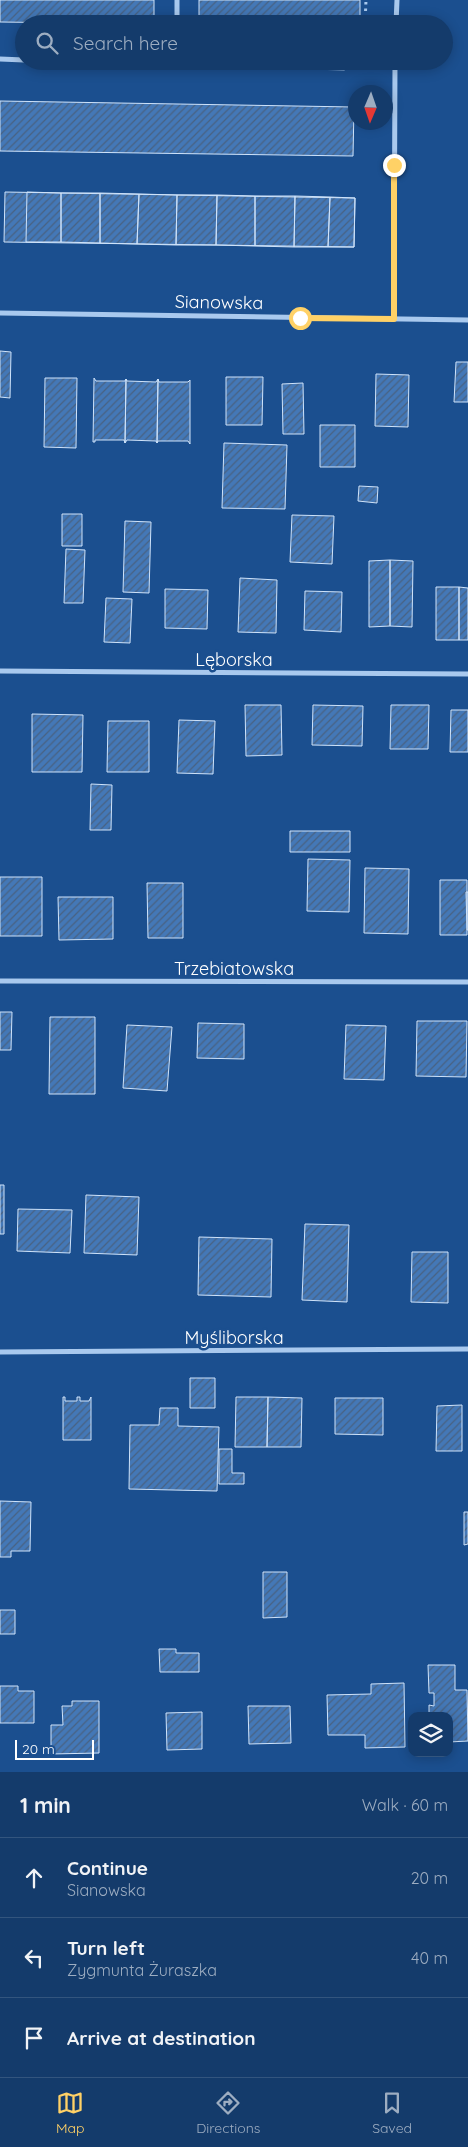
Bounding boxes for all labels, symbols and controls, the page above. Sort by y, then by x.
search box [15,15,453,70]
icon: search [33,29,61,57]
text: Search here [73,31,178,55]
north arrow [348,85,393,130]
route end [383,154,406,177]
street label: Sianowska [175,290,263,314]
route start [289,307,312,330]
street label: Lęborska [195,648,273,671]
street label: Trzebiatowska [174,957,294,980]
street label: Myśliborska [184,1326,284,1349]
map controls [408,1712,453,1757]
button: layers [408,1712,453,1757]
scale bar [15,1737,94,1760]
text: 20 m [22,1740,55,1758]
text: 1 min [20,1792,71,1818]
text: Walk · 60 m [362,1795,448,1815]
text: Continue [67,1856,148,1880]
icon: ahead [20,1864,48,1892]
text: 20 m [411,1868,448,1888]
text: Sianowska [67,1880,146,1900]
text: Turn left [67,1936,145,1960]
icon: left [20,1944,48,1972]
text: 40 m [411,1948,448,1968]
text: Zygmunta Żuraszka [67,1960,217,1980]
icon: arrive [20,2024,48,2052]
text: Arrive at destination [67,2026,256,2050]
tab: Map [56,2089,84,2137]
tab: Directions [196,2089,260,2137]
tab: Saved [372,2089,412,2137]

